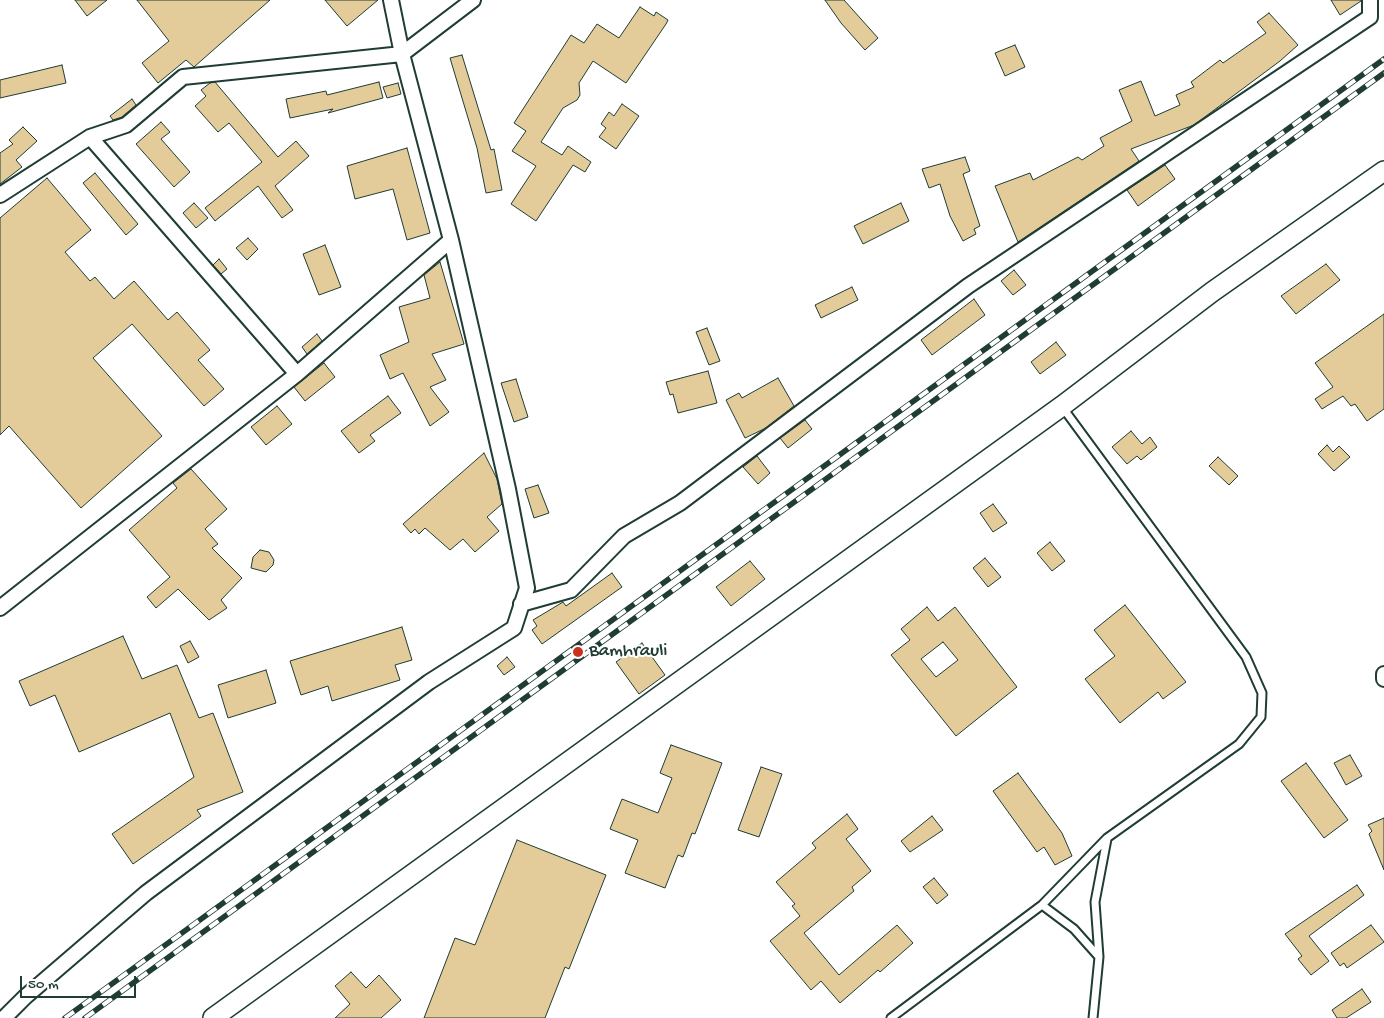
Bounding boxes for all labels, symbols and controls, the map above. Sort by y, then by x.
place label: Bamhrauli [589,641,667,663]
marker: Bamhrauli [571,645,585,659]
scale bar [22,966,139,998]
text: 50 m [28,976,59,994]

